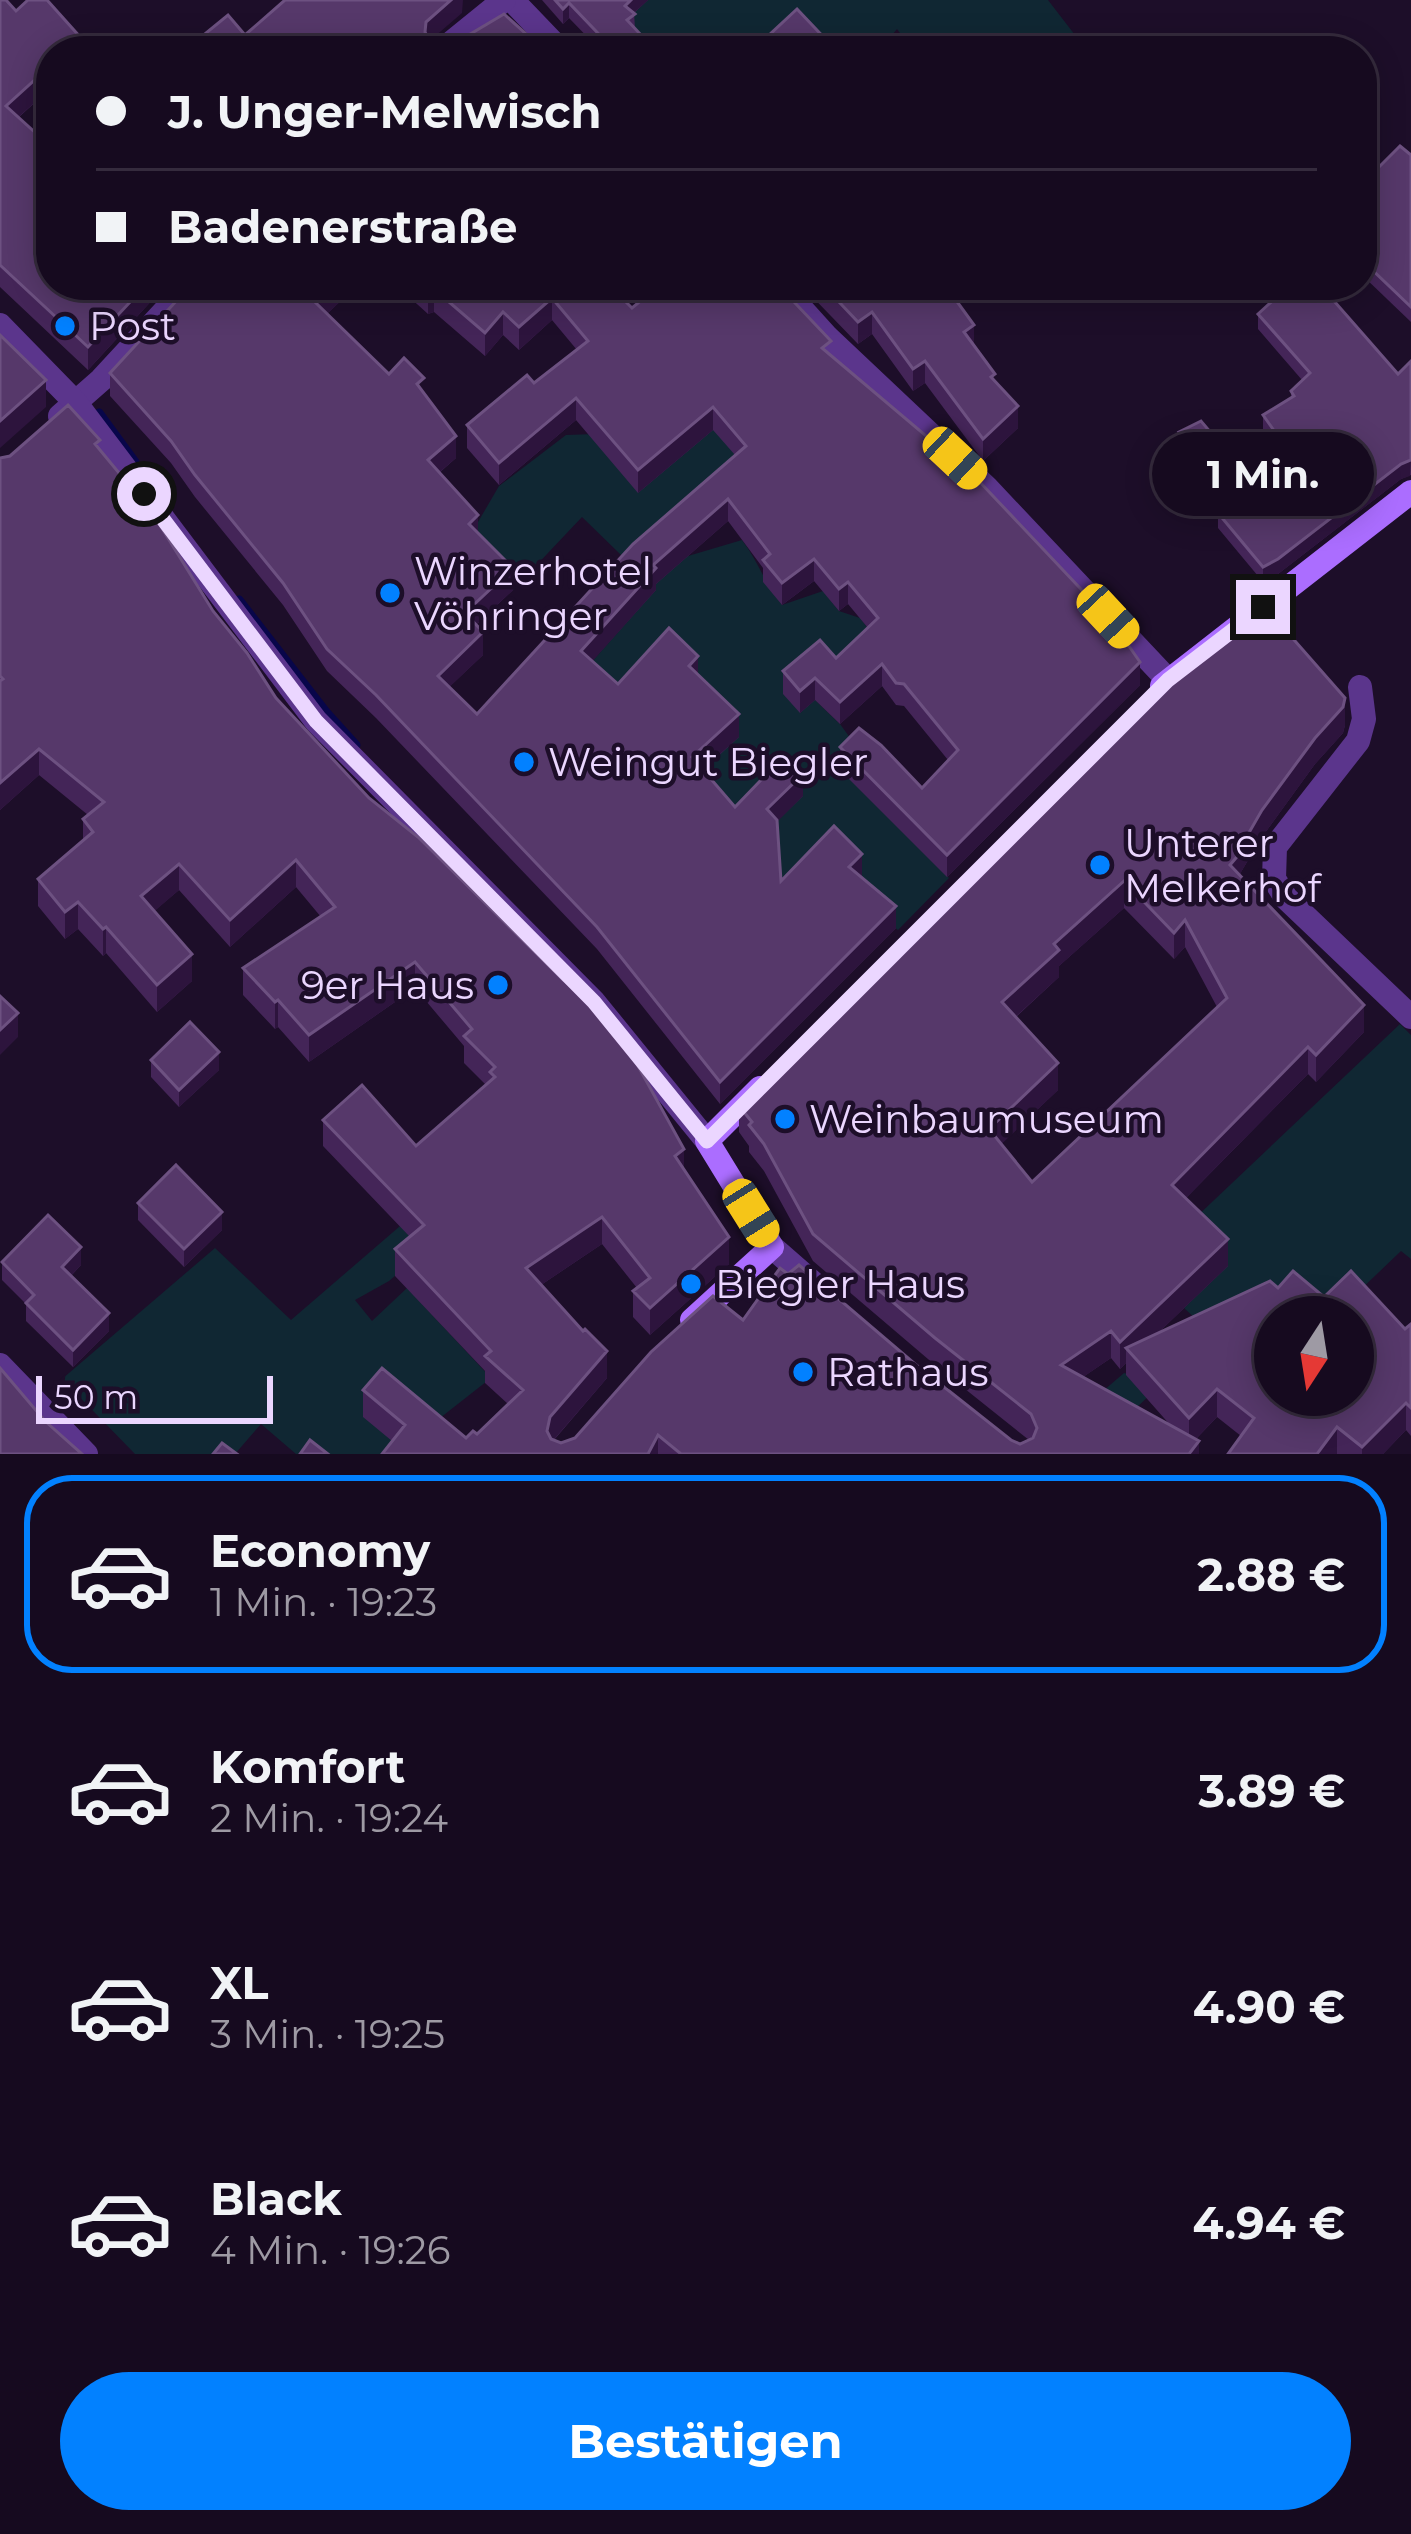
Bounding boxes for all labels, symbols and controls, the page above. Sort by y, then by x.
text: J. Unger-Melwisch [168,84,602,139]
text: Badenerstraße [168,199,517,254]
place label: Post [89,302,176,350]
marker: Post [52,313,78,339]
car [916,420,994,496]
callout: 1 Min. [1152,433,1374,517]
text: 1 Min. [1207,450,1319,498]
route start [117,467,171,521]
place label: Winzerhotel Vöhringer [414,547,652,640]
car [1070,577,1146,655]
marker: Winzerhotel Vöhringer [377,580,403,606]
route end [1236,580,1290,634]
place label: Weingut Biegler [548,738,868,786]
marker: Weingut Biegler [511,749,537,775]
place label: Unterer Melkerhof [1124,819,1323,912]
marker: Unterer Melkerhof [1087,852,1113,878]
place label: 9er Haus [301,961,474,1009]
marker: 9er Haus [485,972,511,998]
place label: Weinbaumuseum [809,1095,1164,1143]
marker: Weinbaumuseum [772,1106,798,1132]
car [717,1173,785,1253]
place label: Biegler Haus [715,1260,965,1308]
marker: Biegler Haus [678,1271,704,1297]
north arrow [1254,1296,1374,1416]
map controls [1254,1296,1374,1416]
place label: Rathaus [827,1348,988,1396]
marker: Rathaus [790,1359,816,1385]
scale bar [36,1370,273,1423]
text: 50 m [54,1377,138,1417]
icon: car [66,1520,174,1628]
text: Economy [210,1523,430,1578]
text: 2.88 € [1197,1547,1345,1602]
text: 1 Min. · 19:23 [210,1578,437,1626]
icon: car [66,1736,174,1844]
text: Komfort [210,1739,405,1794]
text: 3.89 € [1199,1763,1345,1818]
text: 2 Min. · 19:24 [210,1794,448,1842]
icon: car [66,1952,174,2060]
text: XL [210,1955,268,2010]
text: 4.90 € [1193,1979,1345,2034]
text: 3 Min. · 19:25 [210,2010,445,2058]
icon: car [66,2168,174,2276]
text: Black [210,2171,342,2226]
text: 4.94 € [1192,2195,1345,2250]
text: 4 Min. · 19:26 [210,2226,451,2274]
button: Bestätigen [60,2372,1351,2510]

